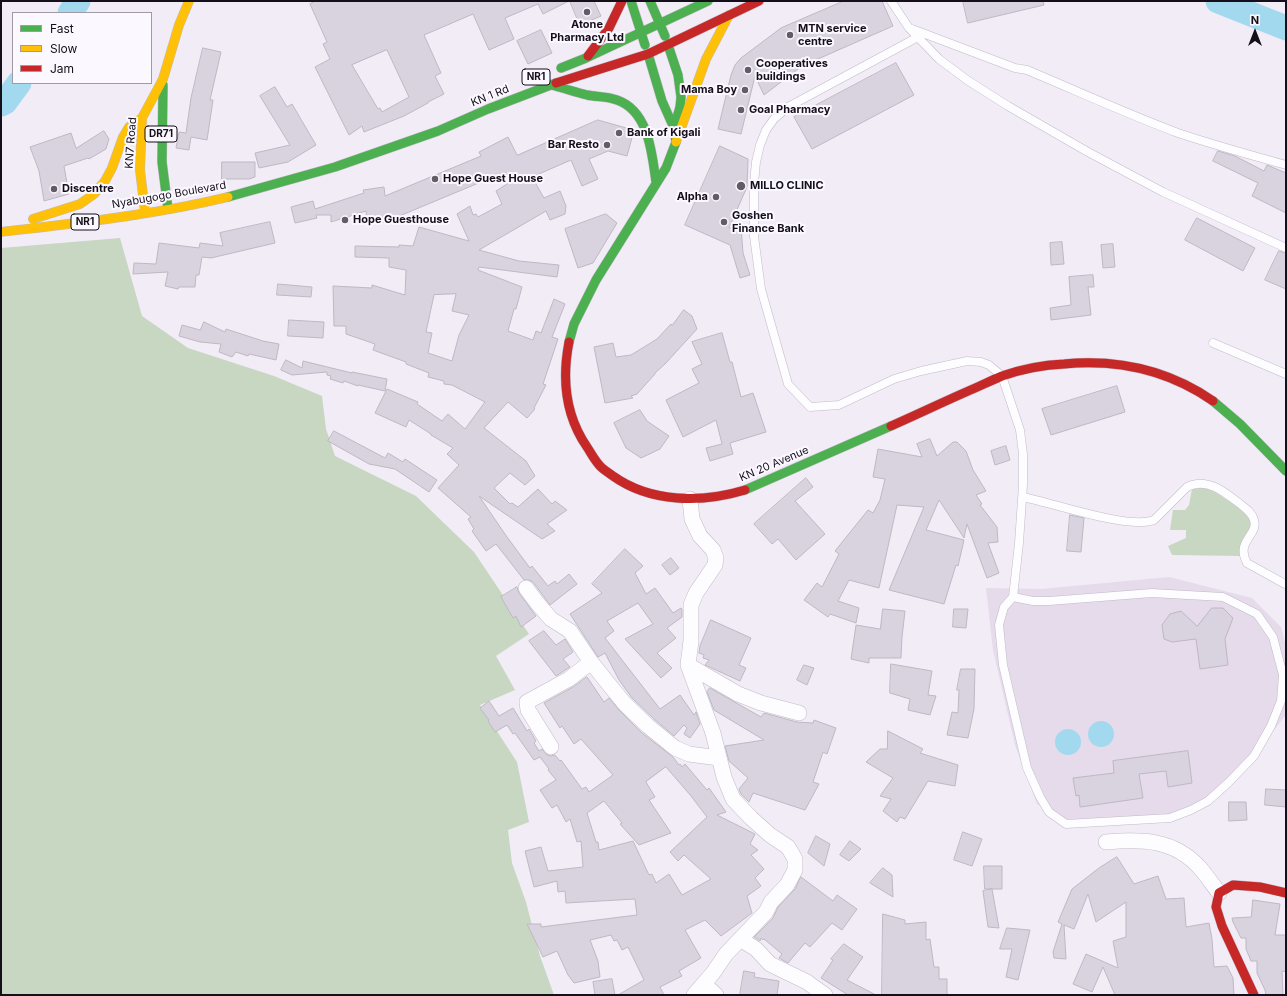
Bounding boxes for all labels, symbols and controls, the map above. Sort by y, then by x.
marker: Atone Pharmacy Ltd [582,7,592,17]
legend [12,12,152,84]
north arrow [1235,12,1275,52]
text: N [1251,13,1259,27]
place label: Atone Pharmacy Ltd [550,18,624,44]
text: Fast [50,21,74,36]
place label: MTN service centre [798,22,867,48]
marker: MTN service centre [785,30,795,40]
text: Slow [50,41,77,56]
place label: Cooperatives buildings [756,57,828,83]
text: Jam [50,61,74,76]
marker: Cooperatives buildings [743,65,753,75]
road number: NR1 [522,69,550,85]
street label: KN 1 Rd [469,82,511,110]
place label: Mama Boy [681,83,737,97]
marker: Mama Boy [740,85,750,95]
place label: Goal Pharmacy [749,103,830,117]
marker: Goal Pharmacy [736,105,746,115]
street label: KN7 Road [123,117,139,169]
road number: DR71 [145,126,177,142]
place label: Bank of Kigali [627,126,700,140]
marker: Bank of Kigali [614,128,624,138]
place label: Bar Resto [548,138,599,152]
marker: Bar Resto [602,140,612,150]
place label: Hope Guest House [443,172,543,186]
marker: Hope Guest House [430,174,440,184]
street label: Nyabugogo Boulevard [111,178,227,212]
place label: MILLO CLINIC [750,179,824,193]
marker: MILLO CLINIC [735,180,747,192]
place label: Discentre [62,182,114,196]
marker: Discentre [49,184,59,194]
place label: Alpha [677,190,708,204]
marker: Alpha [711,192,721,202]
place label: Goshen Finance Bank [732,209,804,235]
place label: Hope Guesthouse [353,213,449,227]
road number: NR1 [71,214,99,230]
marker: Hope Guesthouse [340,215,350,225]
marker: Goshen Finance Bank [719,217,729,227]
street label: KN 20 Avenue [737,443,811,485]

